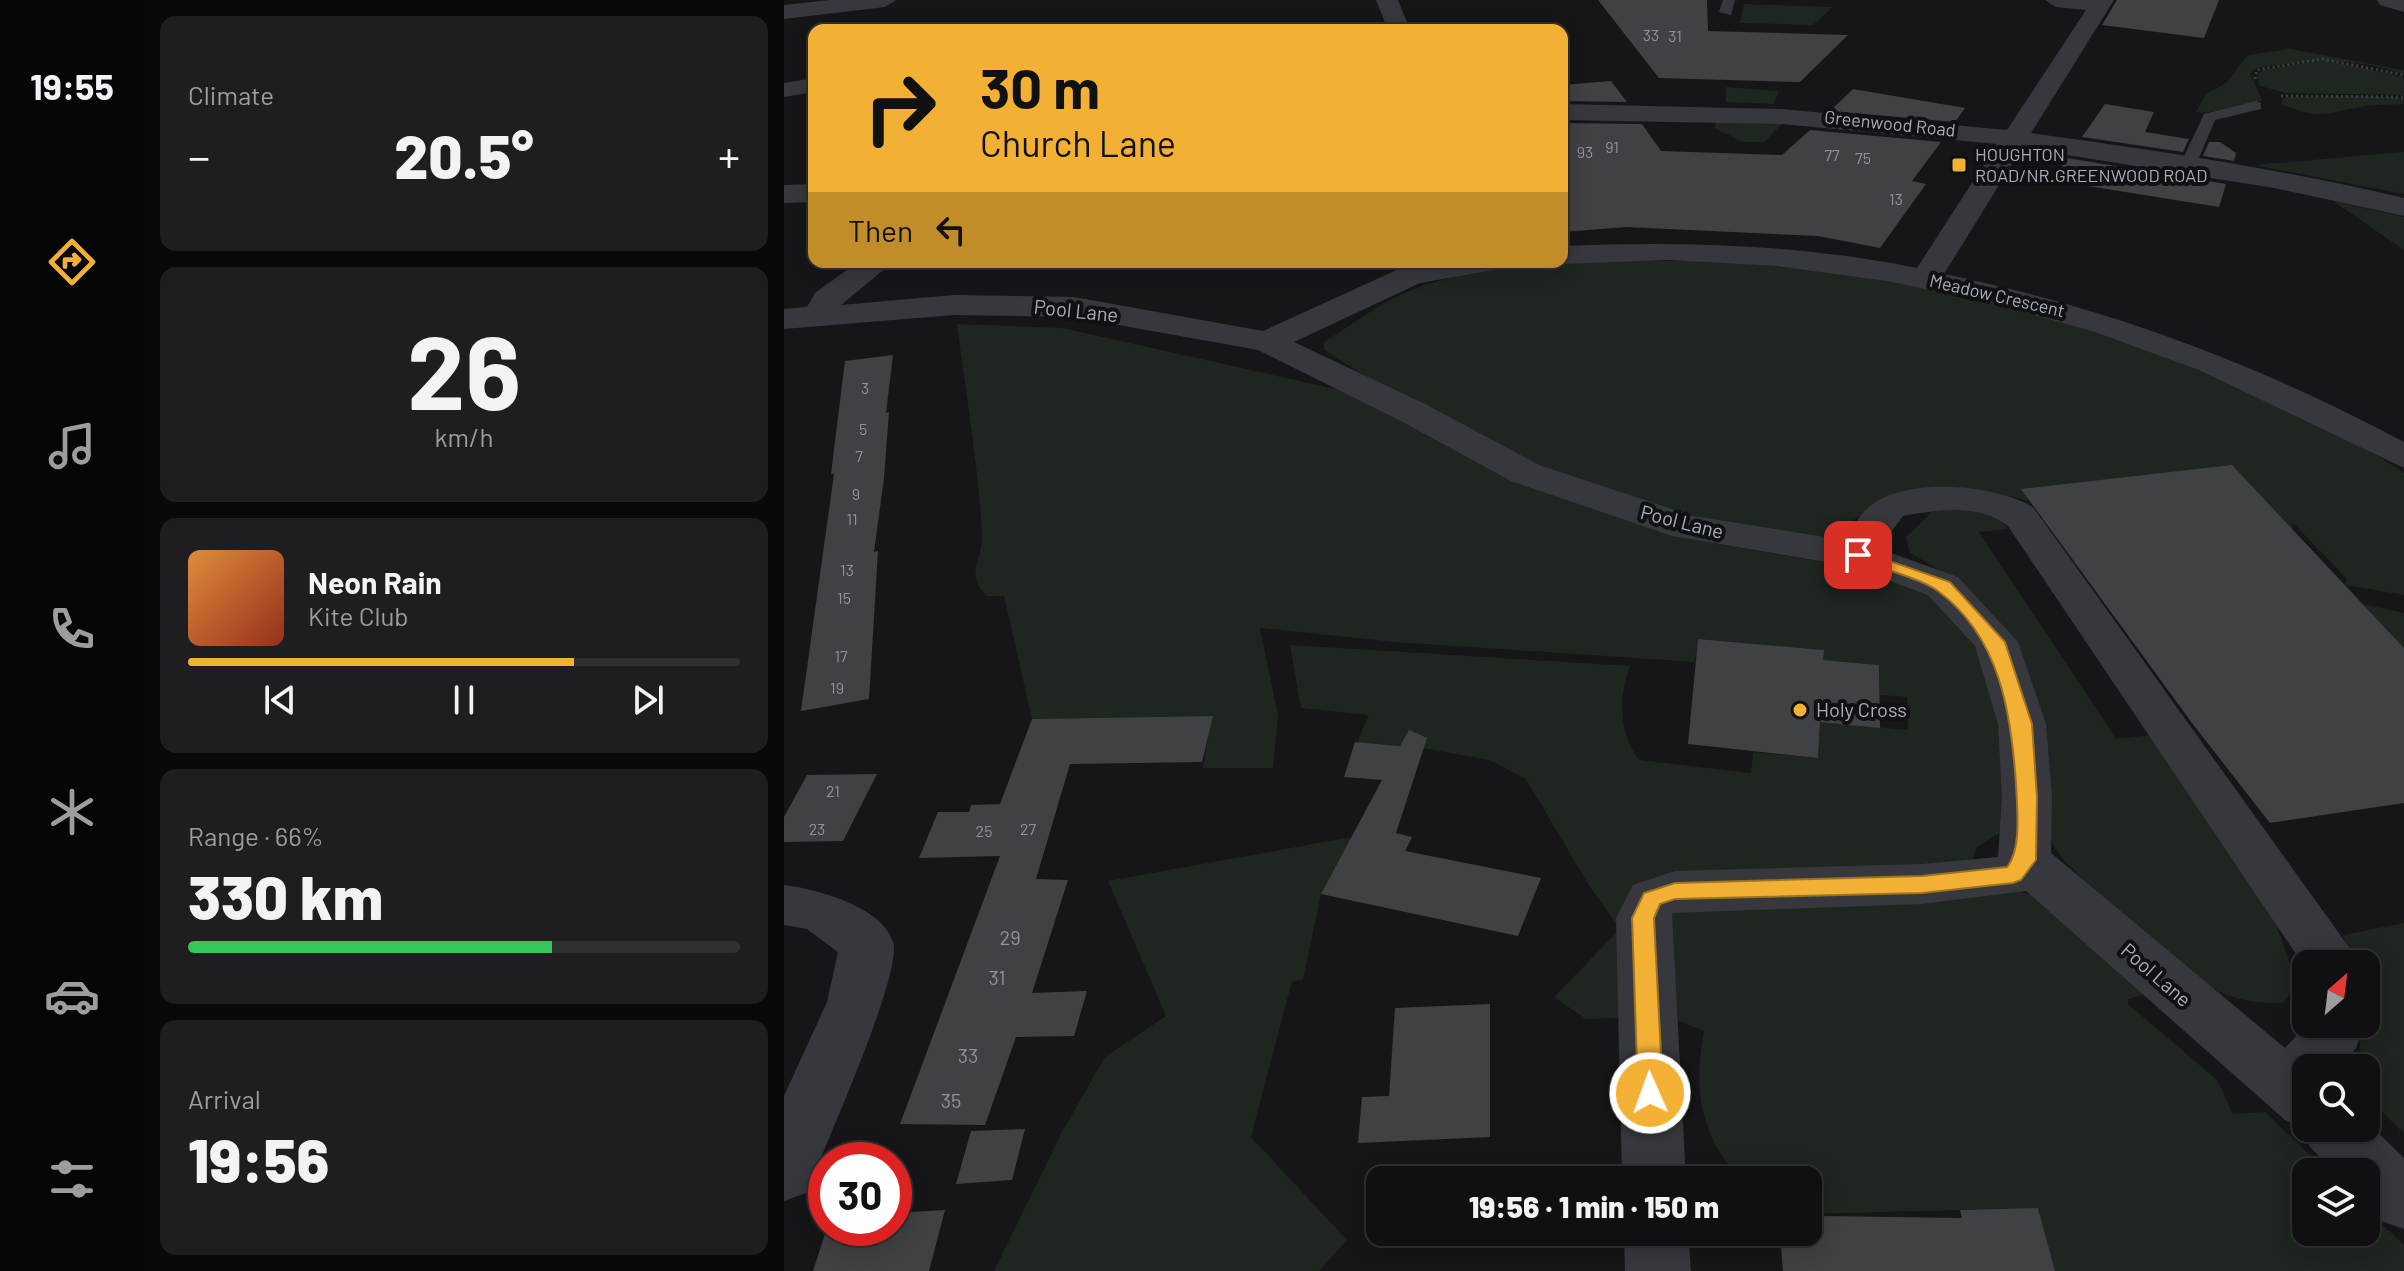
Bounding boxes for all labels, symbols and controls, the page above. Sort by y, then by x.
house number: 33 [1643,25,1659,44]
house number: 31 [1668,26,1682,45]
text: 30 m [980,53,1100,120]
icon: right [848,56,952,160]
text: 19:55 [30,64,114,107]
text: Climate [188,79,274,110]
street label: Greenwood Road [1823,105,1957,141]
text: 20.5° [394,119,534,191]
text: Church Lane [980,121,1176,164]
text: − [188,129,210,182]
text: + [718,129,740,182]
house number: 91 [1605,137,1619,156]
house number: 93 [1577,142,1593,161]
place label: HOUGHTON ROAD/NR.GREENWOOD ROAD [1975,143,2207,186]
house number: 77 [1824,145,1840,164]
house number: 75 [1855,148,1871,167]
marker: HOUGHTON ROAD/NR.GREENWOOD ROAD [1950,156,1968,174]
house number: 13 [1889,189,1903,208]
icon: left [929,208,973,252]
text: Then [848,212,913,248]
icon: directions [44,234,100,290]
street label: Meadow Crescent [1927,269,2067,321]
street label: Pool Lane [1033,294,1120,326]
text: 26 [407,306,521,431]
house number: 3 [861,378,869,397]
icon: music [44,418,100,474]
house number: 5 [859,419,867,438]
text: km/h [435,421,493,452]
house number: 7 [855,446,863,465]
house number: 9 [852,484,860,503]
street label: Pool Lane [1638,499,1726,543]
house number: 11 [846,509,858,528]
pin [1824,521,1892,589]
icon: arrive [1836,533,1880,577]
house number: 13 [840,560,854,579]
text: Neon Rain [308,564,442,600]
house number: 15 [837,588,851,607]
text: Kite Club [308,600,409,631]
icon: phone [44,601,100,657]
house number: 17 [834,646,848,665]
icon: previous [258,678,302,722]
icon: pause [442,678,486,722]
icon: next [626,678,670,722]
house number: 19 [830,678,844,697]
place label: Holy Cross [1816,697,1907,721]
marker: Holy Cross [1791,701,1809,719]
house number: 21 [826,781,840,800]
icon: climate [44,784,100,840]
house number: 23 [809,819,825,838]
house number: 27 [1020,819,1036,838]
text: Range · 66% [188,820,324,851]
house number: 25 [976,821,992,840]
text: 330 km [188,860,383,932]
house number: 29 [999,925,1021,949]
street label: Pool Lane [2117,937,2197,1011]
north arrow [2292,950,2380,1038]
map controls [2292,950,2380,1246]
house number: 31 [988,965,1006,989]
icon: car [44,968,100,1024]
house number: 33 [958,1043,978,1067]
position arrow [1608,1051,1692,1135]
button: search [2292,1054,2380,1142]
text: Arrival [188,1083,261,1114]
house number: 35 [941,1088,961,1112]
text: 19:56 [188,1123,329,1195]
speed limit sign: 30 [808,1142,912,1246]
icon: filters [44,1151,100,1207]
button: layers [2292,1158,2380,1246]
text: 19:56 · 1 min · 150 m [1469,1188,1719,1224]

